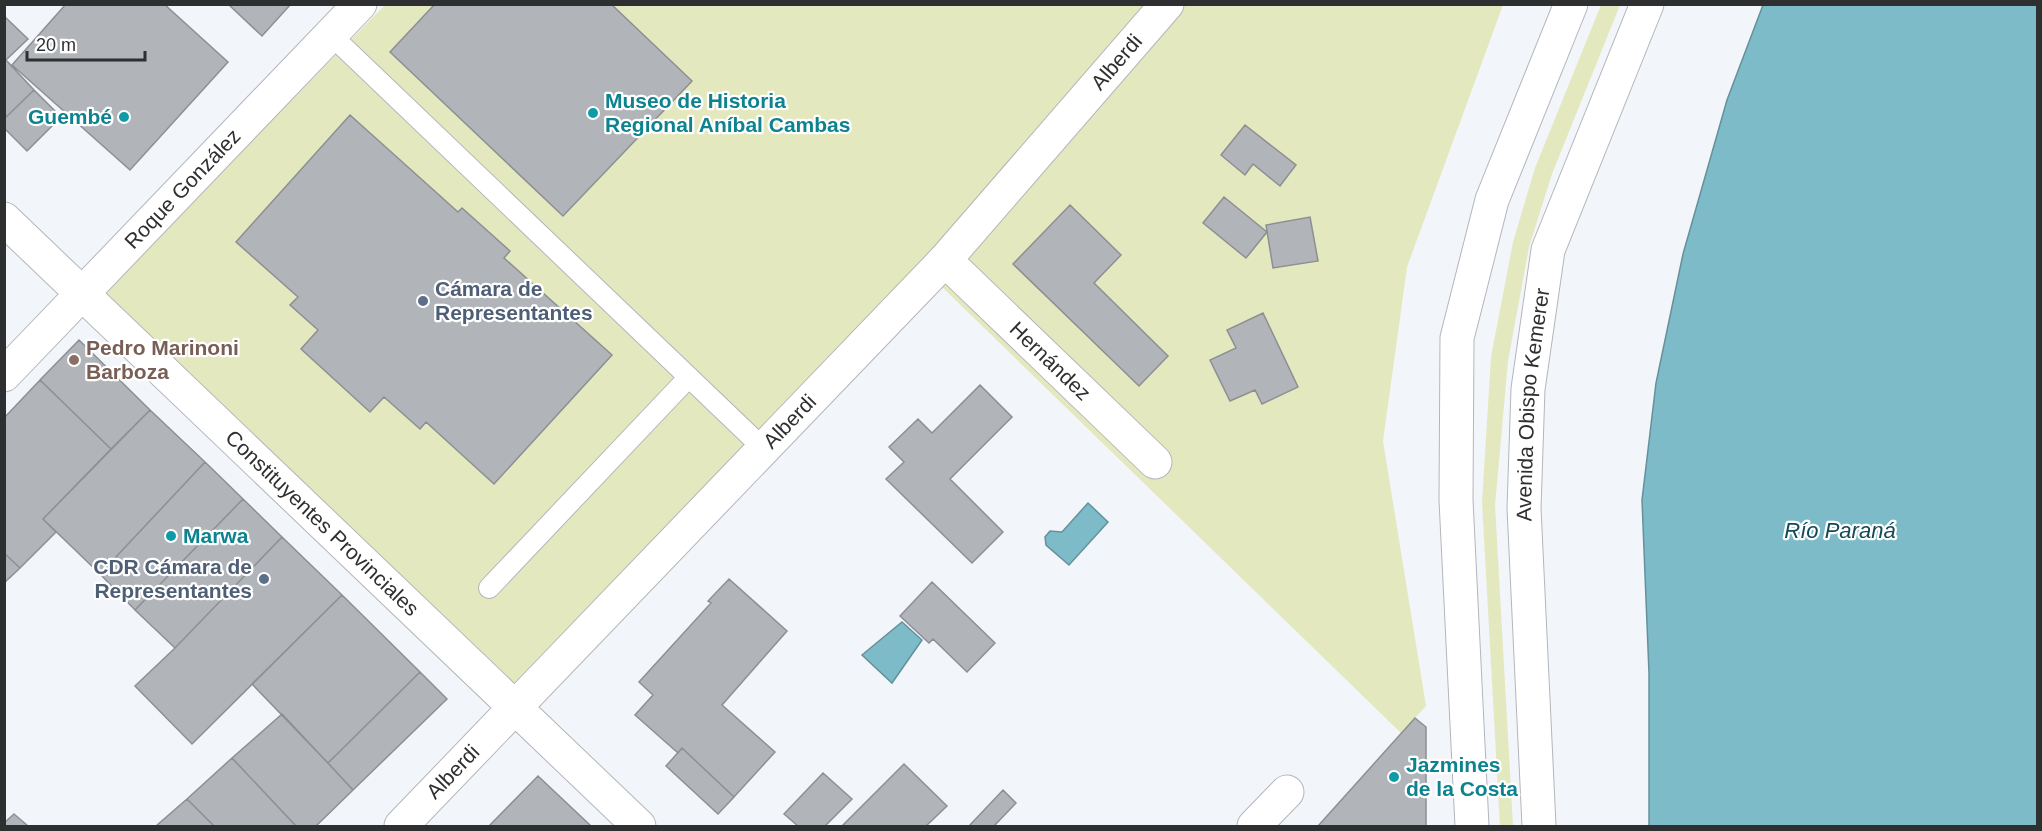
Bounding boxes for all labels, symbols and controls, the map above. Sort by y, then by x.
scale bar [27,24,146,62]
street label: Alberdi [1086,30,1146,94]
text: 20 m [36,35,76,55]
place label: Museo de Historia Regional Aníbal Cambas [605,89,850,136]
place label: Guembé [28,105,112,128]
marker: Museo de Historia Regional Aníbal Cambas [586,106,600,120]
marker: Guembé [117,110,131,124]
street label: Roque González [120,124,245,253]
place label: Cámara de Representantes [435,277,593,324]
street label: Avenida Obispo Kemerer [1512,287,1553,522]
marker: Cámara de Representantes [416,294,430,308]
street label: Hernández [1006,317,1096,405]
place label: Pedro Marinoni Barboza [86,336,239,383]
marker: Pedro Marinoni Barboza [67,353,81,367]
street label: Alberdi [758,390,820,453]
street label: Constituyentes Provinciales [221,425,424,620]
water label: Río Paraná [1784,518,1896,543]
place label: Marwa [183,524,249,547]
marker: Marwa [164,529,178,543]
place label: CDR Cámara de Representantes [93,555,252,602]
marker: CDR Cámara de Representantes [257,572,271,586]
street label: Alberdi [422,740,484,803]
place label: Jazmines de la Costa [1406,753,1518,800]
marker: Jazmines de la Costa [1387,770,1401,784]

